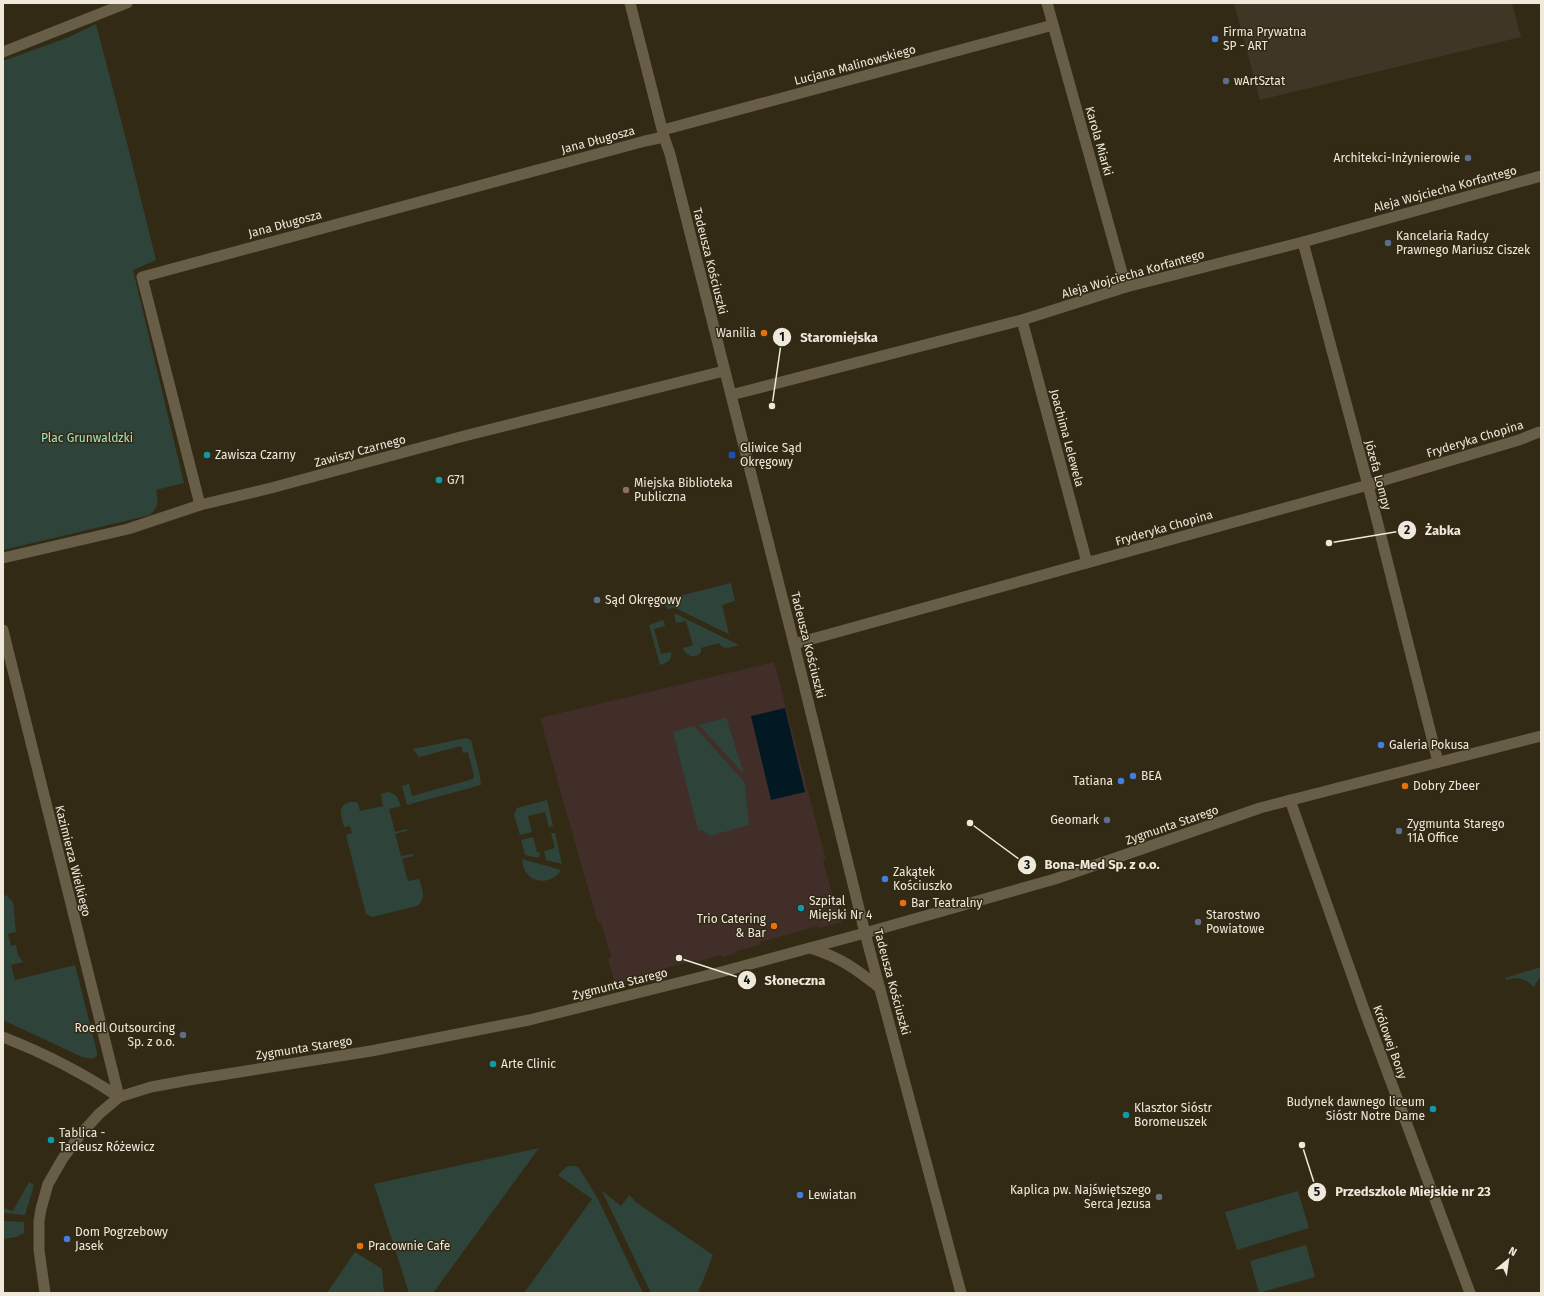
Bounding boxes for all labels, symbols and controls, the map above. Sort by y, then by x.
place label: Firma Prywatna SP - ART [1223,25,1307,53]
marker: Firma Prywatna SP - ART [1210,34,1220,44]
street label: Lucjana Malinowskiego [793,42,917,88]
place label: wArtSztat [1234,74,1286,88]
marker: wArtSztat [1221,76,1231,86]
street label: Karola Miarki [1082,105,1116,177]
street label: Jana Długosza [560,123,636,157]
place label: Architekci-Inżynierowie [1334,151,1460,165]
marker: Architekci-Inżynierowie [1463,153,1473,163]
street label: Aleja Wojciecha Korfantego [1372,163,1518,215]
street label: Tadeusza Kościuszki [690,206,730,316]
street label: Jana Długosza [247,207,323,241]
place label: Kancelaria Radcy Prawnego Mariusz Ciszek [1396,229,1531,257]
marker: Kancelaria Radcy Prawnego Mariusz Ciszek [1383,238,1393,248]
street label: Aleja Wojciecha Korfantego [1060,247,1206,301]
callout: Staromiejska [772,325,886,350]
place label: Wanilia [716,326,756,340]
marker: Wanilia [759,328,769,338]
text: 1 [779,330,785,344]
text: Staromiejska [800,330,878,345]
street label: Joachima Lelewela [1047,388,1087,488]
street label: Fryderyka Chopina [1425,418,1525,460]
park label: Plac Grunwaldzki [41,431,133,445]
street label: Zawiszy Czarnego [313,432,407,470]
street label: Józefa Lompy [1362,439,1394,512]
place label: Gliwice Sąd Okręgowy [740,441,802,469]
place label: Zawisza Czarny [215,448,296,462]
marker: Zawisza Czarny [202,450,212,460]
marker: Gliwice Sąd Okręgowy [727,450,737,460]
place label: G71 [447,473,465,487]
marker: G71 [434,475,444,485]
place label: Miejska Biblioteka Publiczna [634,476,733,504]
marker: Miejska Biblioteka Publiczna [621,485,631,495]
street label: Fryderyka Chopina [1114,507,1214,549]
callout: Żabka [1397,518,1469,543]
text: 2 [1404,523,1410,537]
text: Żabka [1425,523,1461,538]
street label: Tadeusza Kościuszki [788,590,828,700]
place label: Sąd Okręgowy [605,593,681,607]
marker: Sąd Okręgowy [592,595,602,605]
place label: Galeria Pokusa [1389,738,1469,752]
marker: Galeria Pokusa [1376,740,1386,750]
place label: BEA [1141,769,1162,783]
marker: BEA [1128,771,1138,781]
place label: Tatiana [1073,774,1113,788]
marker: Tatiana [1116,776,1126,786]
place label: Dobry Zbeer [1413,779,1480,793]
marker: Dobry Zbeer [1400,781,1410,791]
street label: Zygmunta Starego [1124,802,1220,848]
street label: Kazimierza Wielkiego [52,804,94,918]
place label: Geomark [1050,813,1100,827]
marker: Geomark [1102,815,1112,825]
place label: Zygmunta Starego 11A Office [1407,817,1505,845]
marker: Zygmunta Starego 11A Office [1394,826,1404,836]
callout: Bona-Med Sp. z o.o. [1017,852,1168,877]
text: Bona-Med Sp. z o.o. [1044,857,1160,872]
text: 3 [1023,858,1030,872]
place label: Zakątek Kościuszko [893,865,953,893]
marker: Zakątek Kościuszko [880,874,890,884]
place label: Szpital Miejski Nr 4 [809,894,873,922]
place label: Bar Teatralny [911,896,983,910]
marker: Bar Teatralny [898,898,908,908]
marker: Szpital Miejski Nr 4 [796,903,806,913]
place label: Starostwo Powiatowe [1206,908,1264,936]
place label: Trio Catering & Bar [697,912,767,940]
marker: Starostwo Powiatowe [1193,917,1203,927]
marker: Trio Catering & Bar [769,921,779,931]
street label: Tadeusza Kościuszki [871,927,913,1037]
street label: Zygmunta Starego [571,965,669,1003]
callout: Słoneczna [737,967,834,992]
text: 4 [744,973,751,987]
text: Słoneczna [765,973,825,988]
street label: Królowej Bony [1370,1003,1410,1081]
place label: Roedl Outsourcing Sp. z o.o. [75,1021,176,1049]
marker: Roedl Outsourcing Sp. z o.o. [178,1030,188,1040]
street label: Zygmunta Starego [255,1033,353,1063]
place label: Arte Clinic [501,1057,556,1071]
marker: Arte Clinic [488,1059,498,1069]
place label: Budynek dawnego liceum Sióstr Notre Dame [1286,1095,1425,1123]
place label: Klasztor Sióstr Boromeuszek [1134,1101,1213,1129]
marker: Budynek dawnego liceum Sióstr Notre Dame [1428,1104,1438,1114]
marker: Klasztor Sióstr Boromeuszek [1121,1110,1131,1120]
place label: Tablica - Tadeusz Różewicz [59,1126,155,1154]
marker: Tablica - Tadeusz Różewicz [46,1135,56,1145]
callout: Przedszkole Miejskie nr 23 [1307,1179,1499,1204]
place label: Kaplica pw. Najświętszego Serca Jezusa [1010,1183,1151,1211]
text: Przedszkole Miejskie nr 23 [1335,1184,1491,1199]
text: 5 [1314,1185,1321,1199]
place label: Lewiatan [808,1188,857,1202]
marker: Lewiatan [795,1190,805,1200]
marker: Kaplica pw. Najświętszego Serca Jezusa [1154,1192,1164,1202]
place label: Dom Pogrzebowy Jasek [75,1225,168,1253]
marker: Dom Pogrzebowy Jasek [62,1234,72,1244]
place label: Pracownie Cafe [368,1239,450,1253]
north arrow [1488,1240,1528,1280]
marker: Pracownie Cafe [355,1241,365,1251]
text: N [1506,1244,1519,1259]

